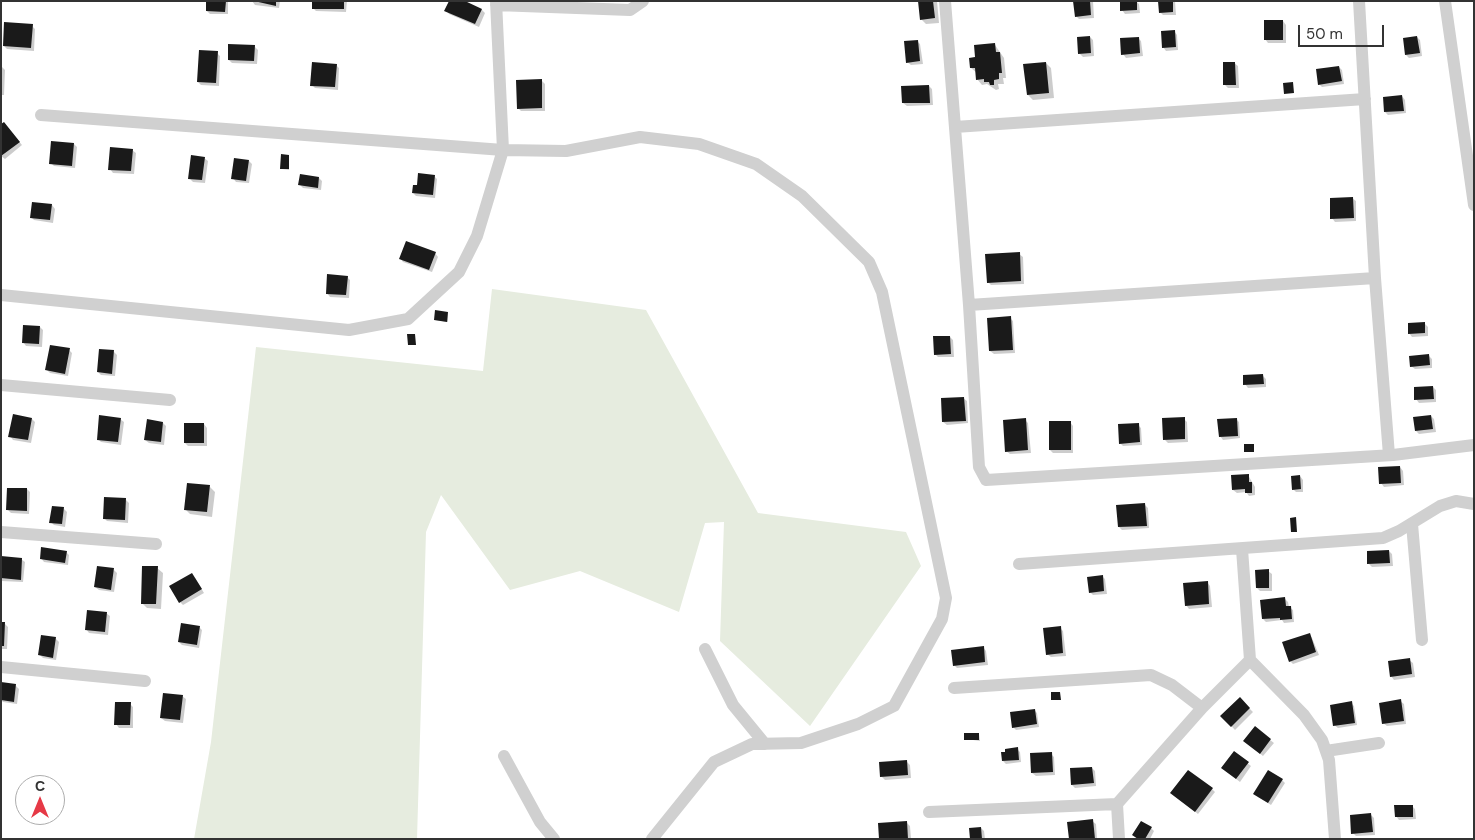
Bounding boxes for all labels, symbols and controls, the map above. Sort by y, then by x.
scale bar [1300,15,1386,47]
text: 50 m [1306,24,1343,44]
north arrow [15,775,65,825]
text: С [35,777,45,795]

